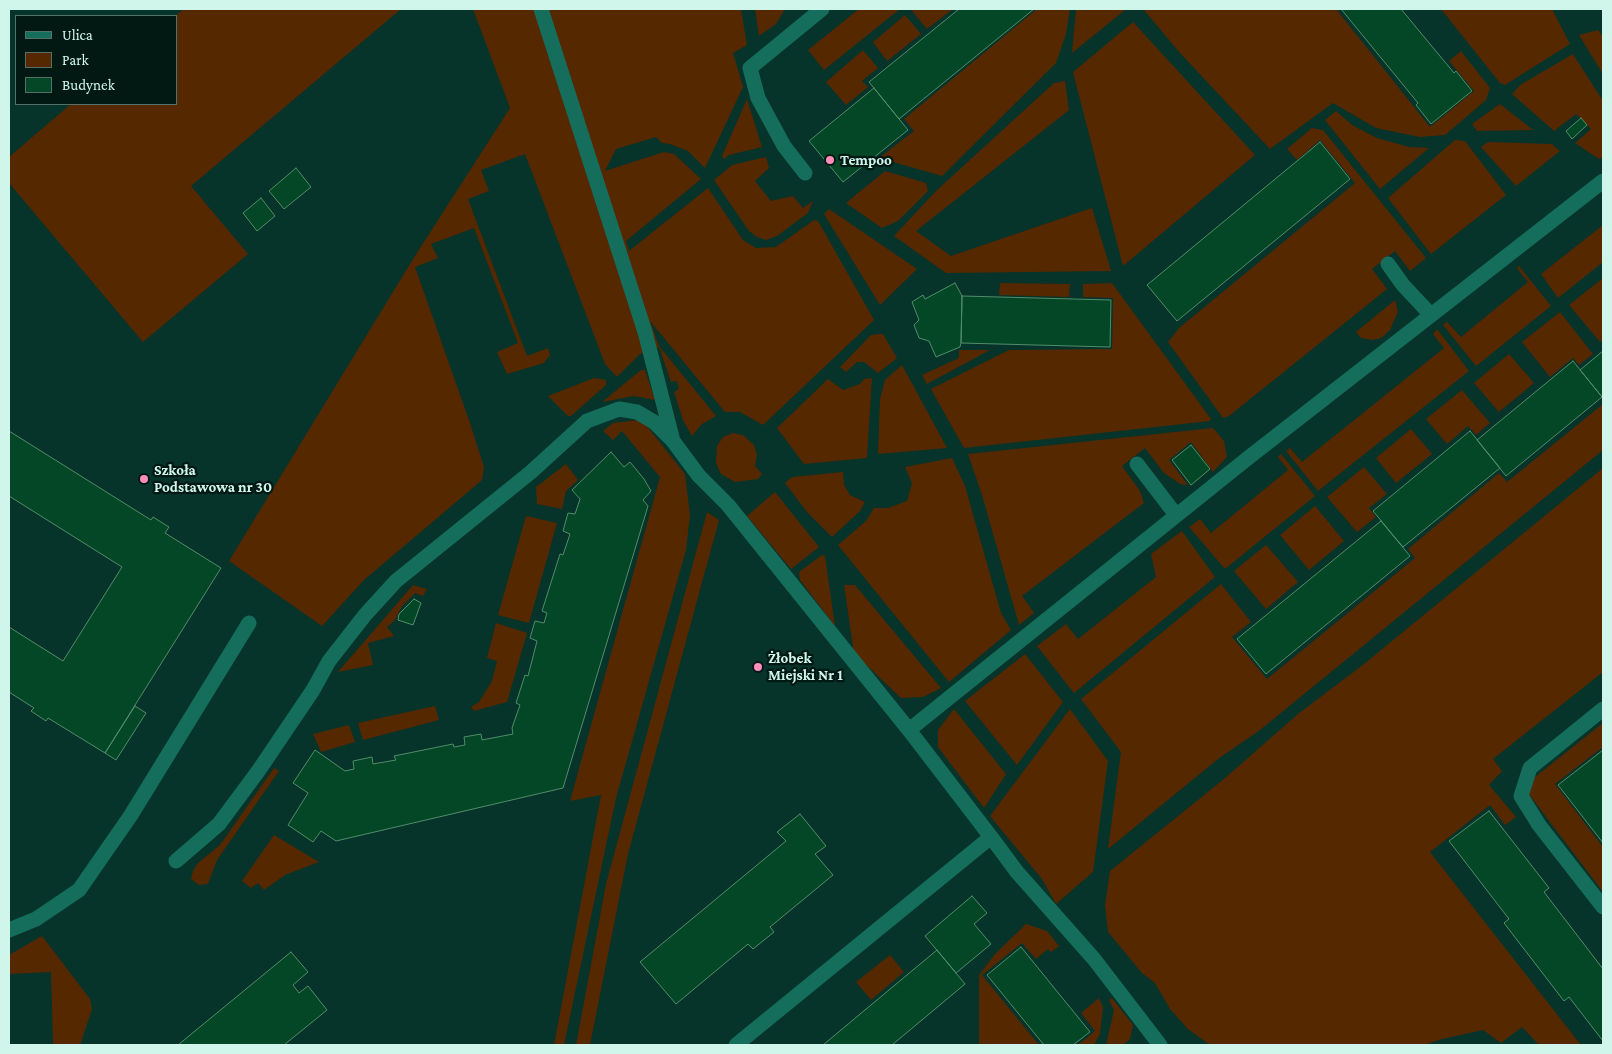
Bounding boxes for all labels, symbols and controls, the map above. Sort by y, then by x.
legend [15,15,178,105]
text: Ulica [62,27,93,43]
text: Park [62,52,89,68]
text: Budynek [62,77,115,93]
place label: Tempoo [840,151,892,169]
marker: Tempoo [824,154,836,166]
place label: Szkoła Podstawowa nr 30 [154,461,272,496]
marker: Szkoła Podstawowa nr 30 [138,473,150,485]
place label: Żłobek Miejski Nr 1 [768,649,843,684]
marker: Żłobek Miejski Nr 1 [752,661,764,673]

